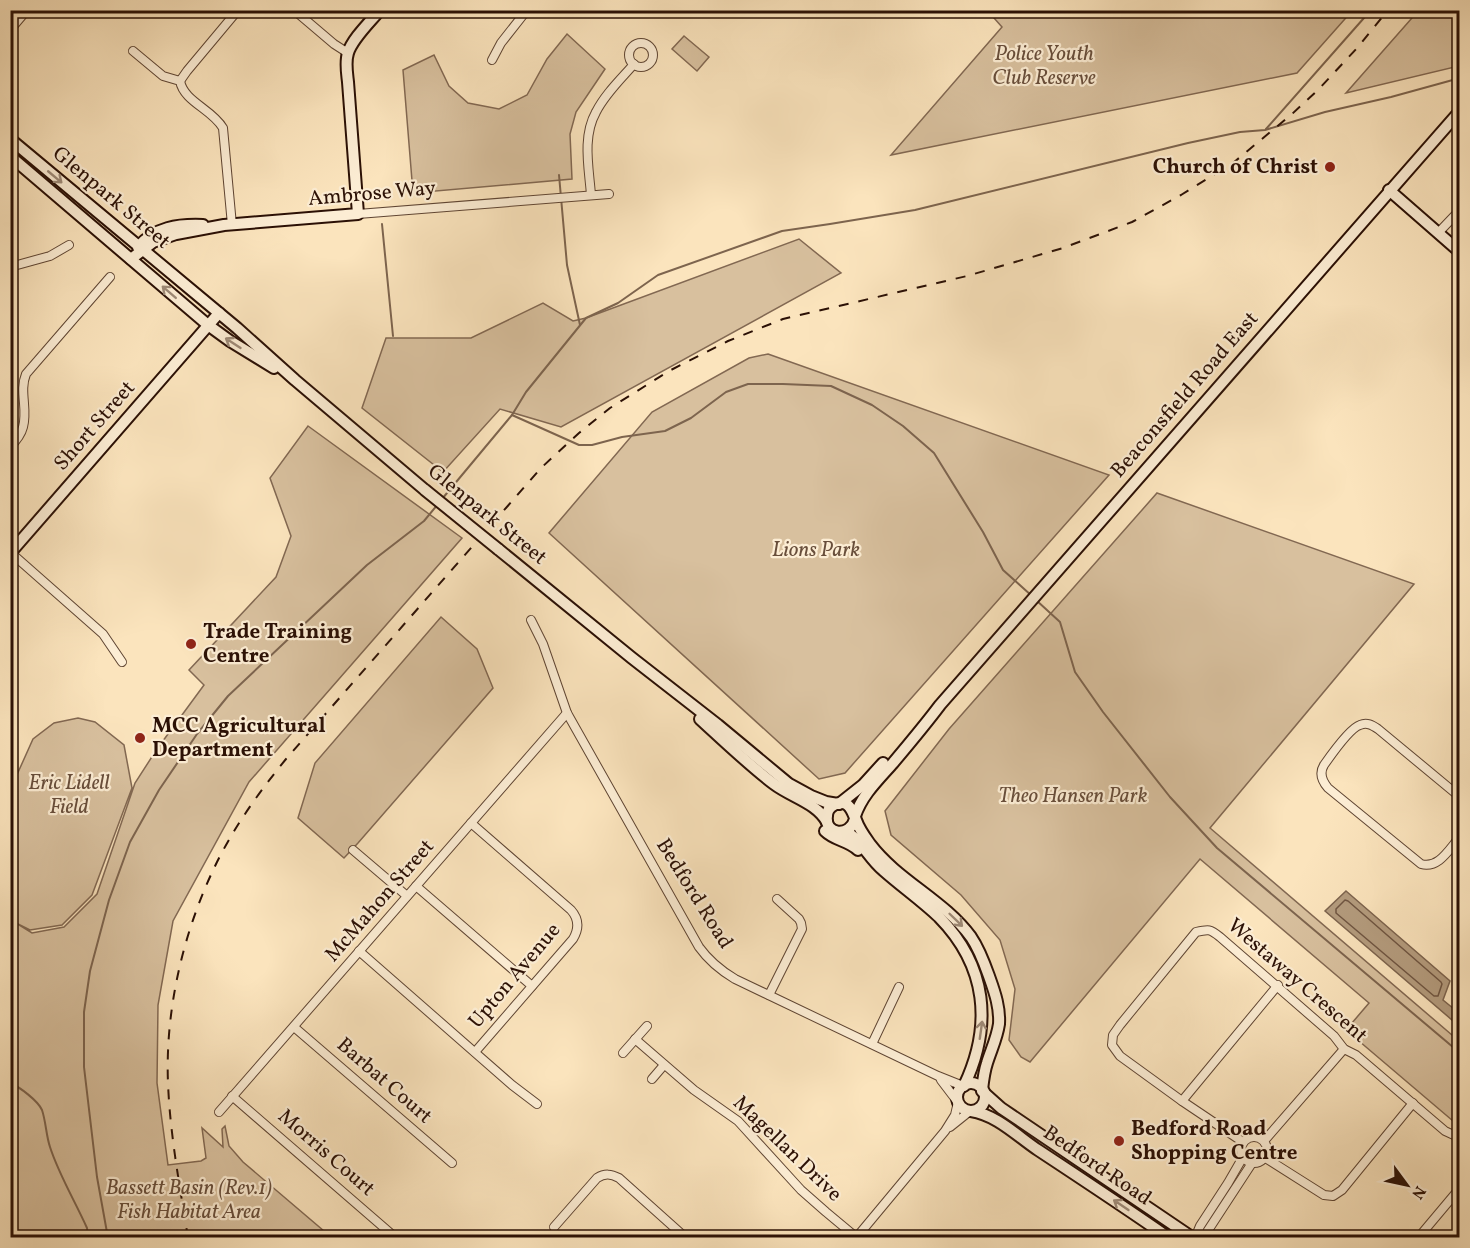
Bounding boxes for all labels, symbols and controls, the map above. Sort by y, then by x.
park label: Police Youth Club Reserve [992,40,1096,93]
street label: Glenpark Street [46,140,176,256]
place label: Church of Christ [1153,153,1318,182]
marker: Church of Christ [1323,160,1337,174]
one-way arrow [47,170,62,184]
street label: Ambrose Way [307,174,438,214]
one-way arrow [162,285,177,299]
street label: Beaconsfield Road East [1104,305,1266,485]
one-way arrow [225,336,242,348]
street label: Short Street [48,375,142,477]
street label: Glenpark Street [421,458,553,572]
park label: Lions Park [772,536,860,565]
place label: Trade Training Centre [203,618,352,671]
marker: Trade Training Centre [184,637,198,651]
place label: MCC Agricultural Department [152,712,326,765]
marker: MCC Agricultural Department [133,731,147,745]
park label: Eric Lidell Field [28,769,110,822]
park label: Theo Hansen Park [999,782,1148,811]
street label: McMahon Street [319,833,441,969]
street label: Bedford Road [648,833,740,955]
street label: Westaway Crescent [1221,912,1373,1050]
one-way arrow [948,913,963,927]
street label: Upton Avenue [462,917,568,1035]
one-way arrow [975,1021,986,1041]
street label: Barbat Court [330,1031,438,1131]
street label: Magellan Drive [726,1089,848,1209]
street label: Morris Court [271,1103,381,1203]
place label: Bedford Road Shopping Centre [1131,1115,1298,1168]
street label: Bedford Road [1037,1119,1157,1213]
marker: Bedford Road Shopping Centre [1112,1134,1126,1148]
north arrow [1377,1155,1437,1215]
park label: Bassett Basin (Rev.1) Fish Habitat Area [106,1174,272,1227]
text: N [1405,1181,1430,1203]
one-way arrow [1113,1199,1129,1211]

